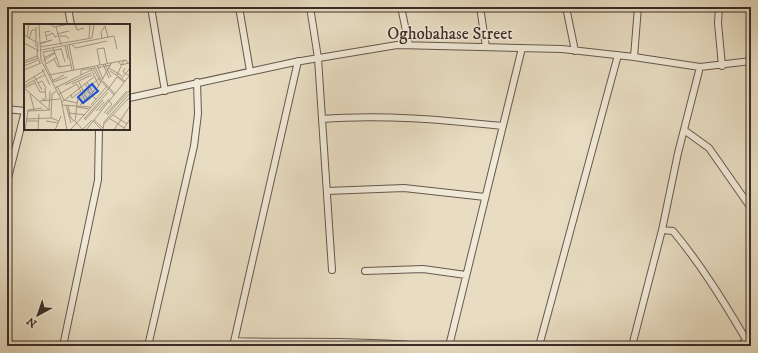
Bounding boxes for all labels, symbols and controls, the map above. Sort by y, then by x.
street label: Oghobahase Street [387,23,513,45]
inset map [24,24,130,130]
north arrow [18,295,58,335]
text: N [24,314,40,330]

